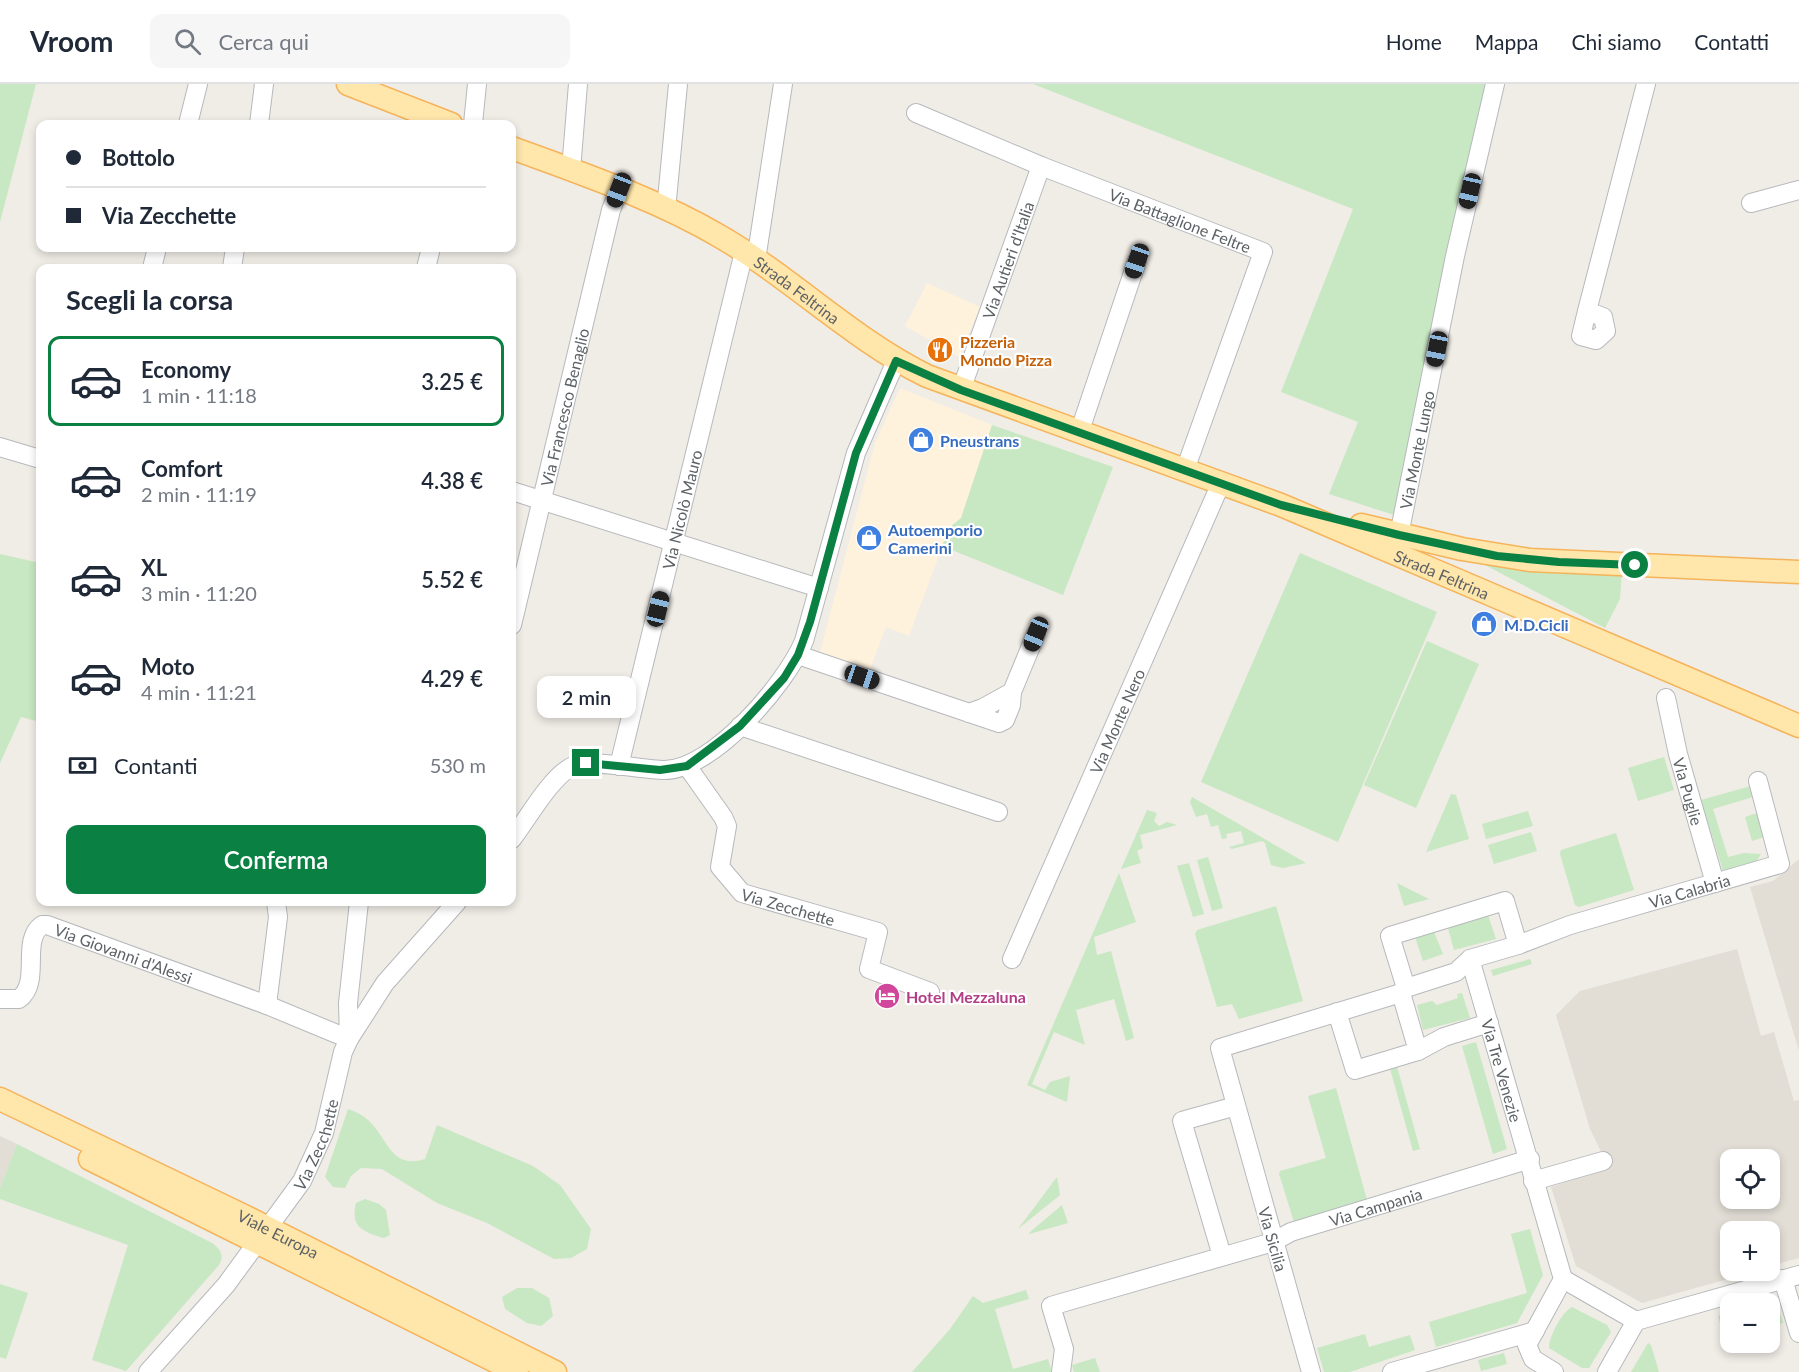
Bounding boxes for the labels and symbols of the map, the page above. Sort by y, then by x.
car [604,170,634,210]
car [1457,171,1483,211]
street label: Via Battaglione Feltre [1107,184,1254,256]
street label: Via Autieri d'Italia [978,199,1037,321]
car [1123,241,1151,281]
street label: Strada Feltrina [751,252,844,327]
street label: Via Francesco Benaglio [536,326,592,488]
car [1425,330,1449,368]
place label: Pizzeria Mondo Pizza [960,332,1052,369]
restaurant icon: Pizzeria Mondo Pizza [925,335,955,365]
street label: Via Monte Lungo [1395,389,1437,511]
shop icon: Pneustrans [906,425,936,455]
place label: Pneustrans [940,431,1019,450]
street label: Via Nicolò Mauro [658,448,705,571]
place label: Autoemporio Camerini [887,520,982,557]
shop icon: Autoemporio Camerini [854,523,884,553]
street label: Strada Feltrina [1391,545,1492,602]
route start [1621,551,1648,578]
car [645,589,671,629]
shop icon: M.D.Cicli [1469,609,1499,639]
car [1021,614,1051,654]
place label: M.D.Cicli [1504,615,1569,634]
car [842,663,882,691]
street label: Via Monte Nero [1085,666,1148,776]
callout: 2 min [536,676,636,718]
route end [572,749,599,776]
street label: Via Puglie [1670,755,1707,827]
street label: Via Calabria [1646,870,1732,911]
street label: Via Zecchette [739,884,837,929]
street label: Via Giovanni d'Alessi [52,919,195,987]
hotel icon: Hotel Mezzaluna [872,981,902,1011]
place label: Hotel Mezzaluna [906,987,1026,1006]
street label: Via Tre Venezie [1478,1017,1526,1124]
street label: Via Zecchette [289,1097,341,1194]
street label: Via Campania [1327,1183,1424,1229]
street label: Viale Europa [235,1205,322,1262]
street label: Via Sicilia [1255,1205,1291,1273]

